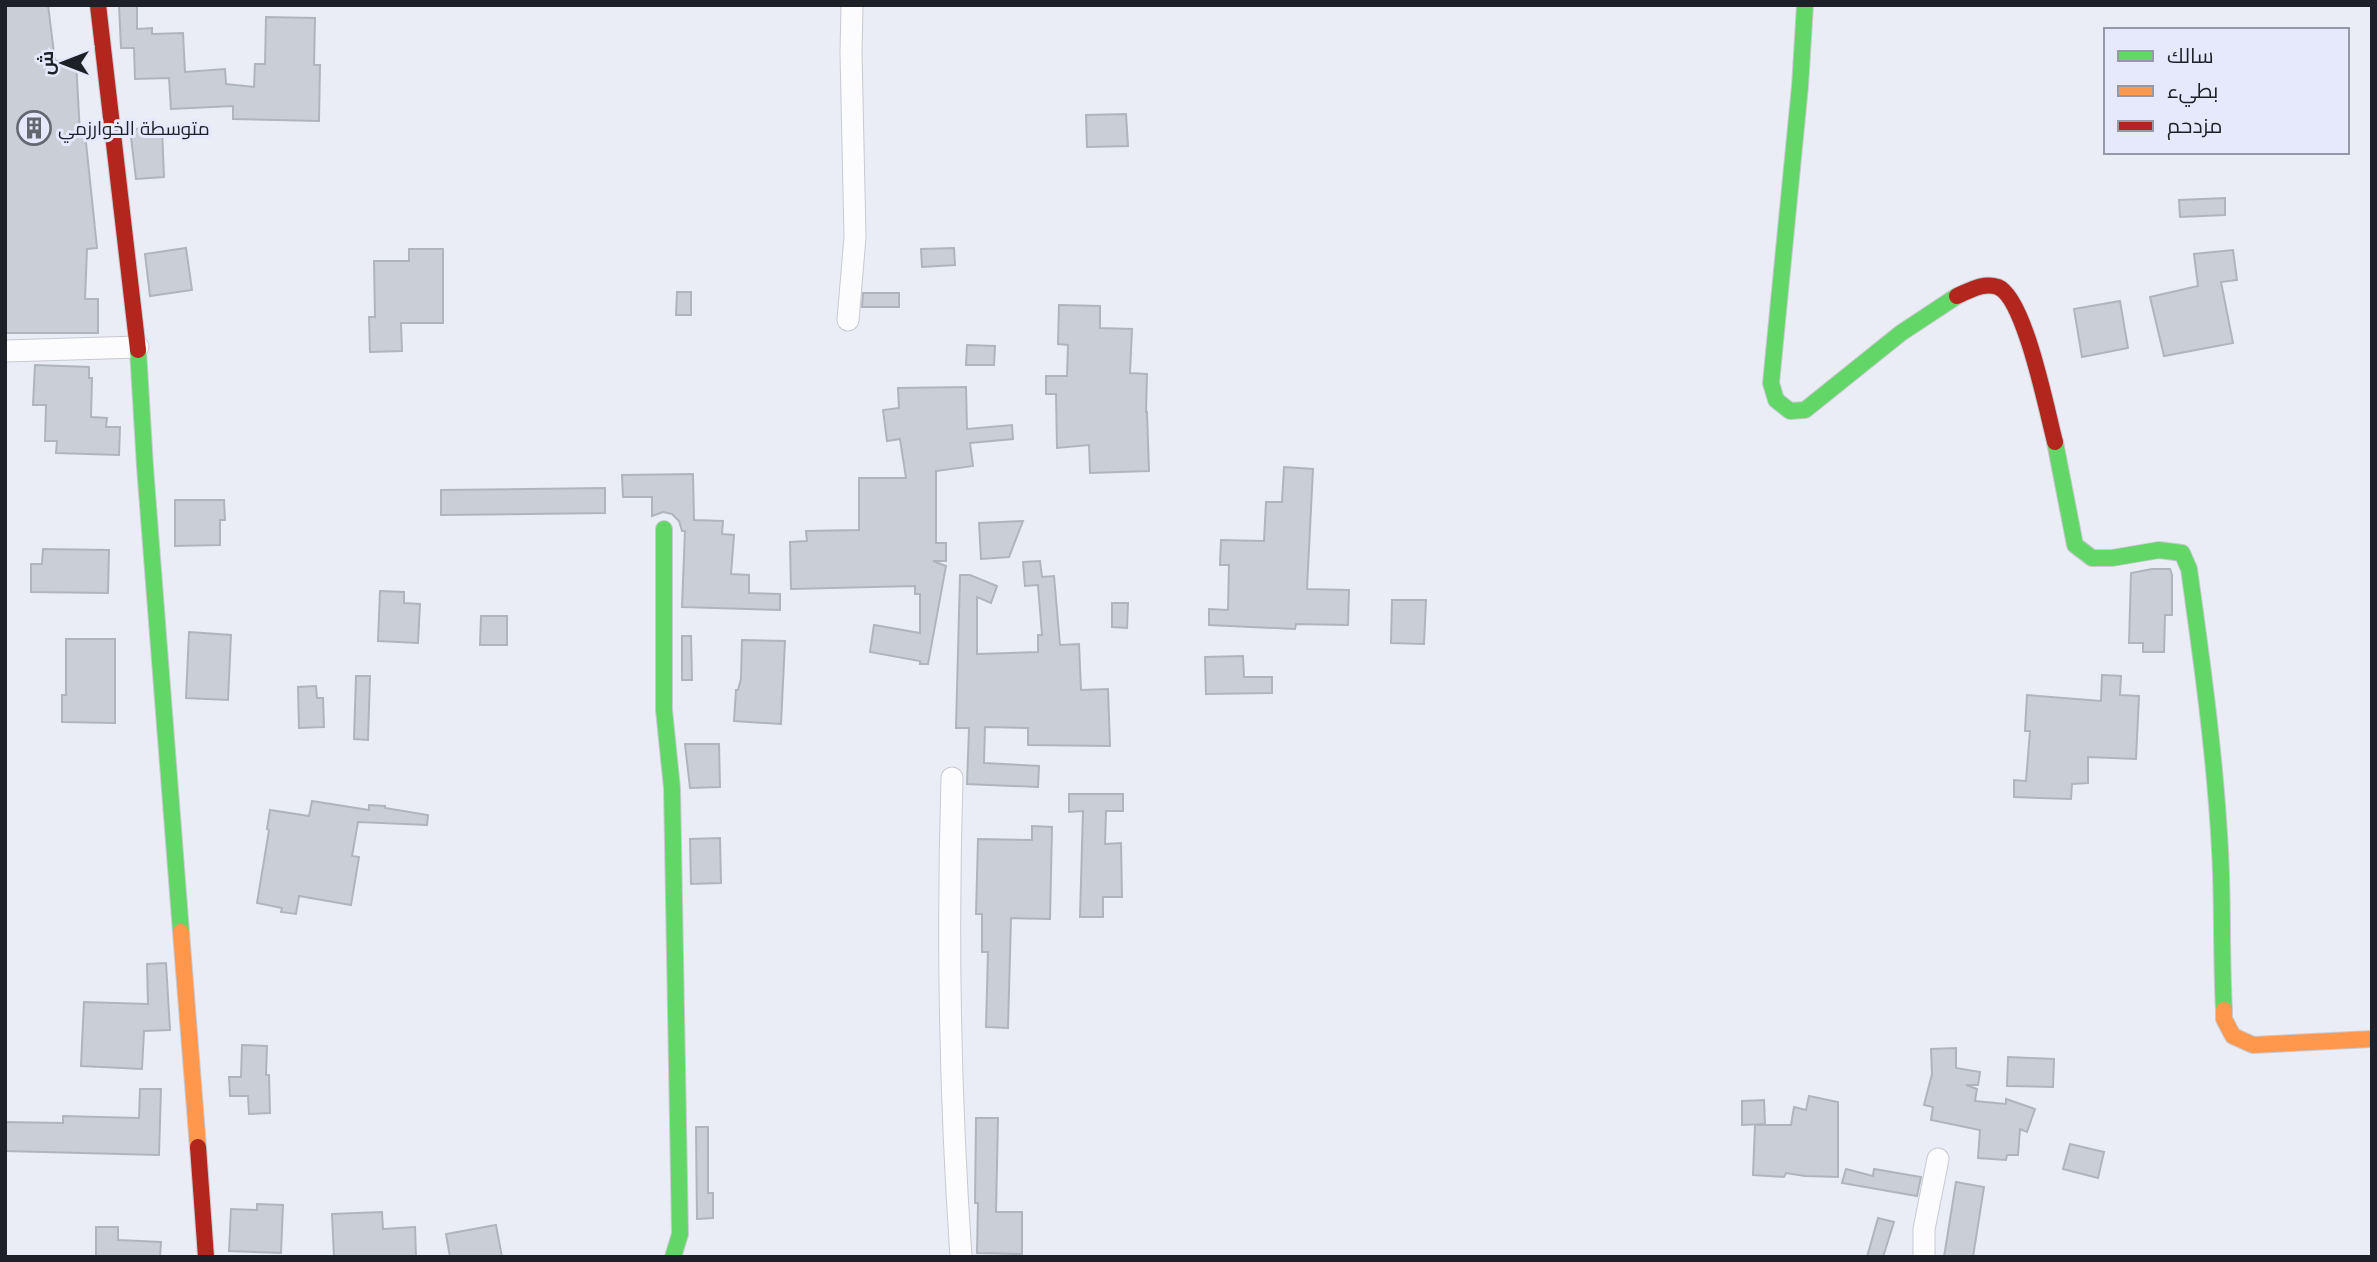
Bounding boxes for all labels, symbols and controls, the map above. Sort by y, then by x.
north arrow [28,28,98,98]
legend [2104,28,2349,154]
text: سالك [2167,42,2214,70]
text: ش [34,51,59,75]
text: بطيء [2167,77,2218,107]
building icon: متوسطة الخوارزمي [15,109,53,147]
text: مزدحم [2167,112,2222,140]
place label: متوسطة الخوارزمي [58,116,210,143]

